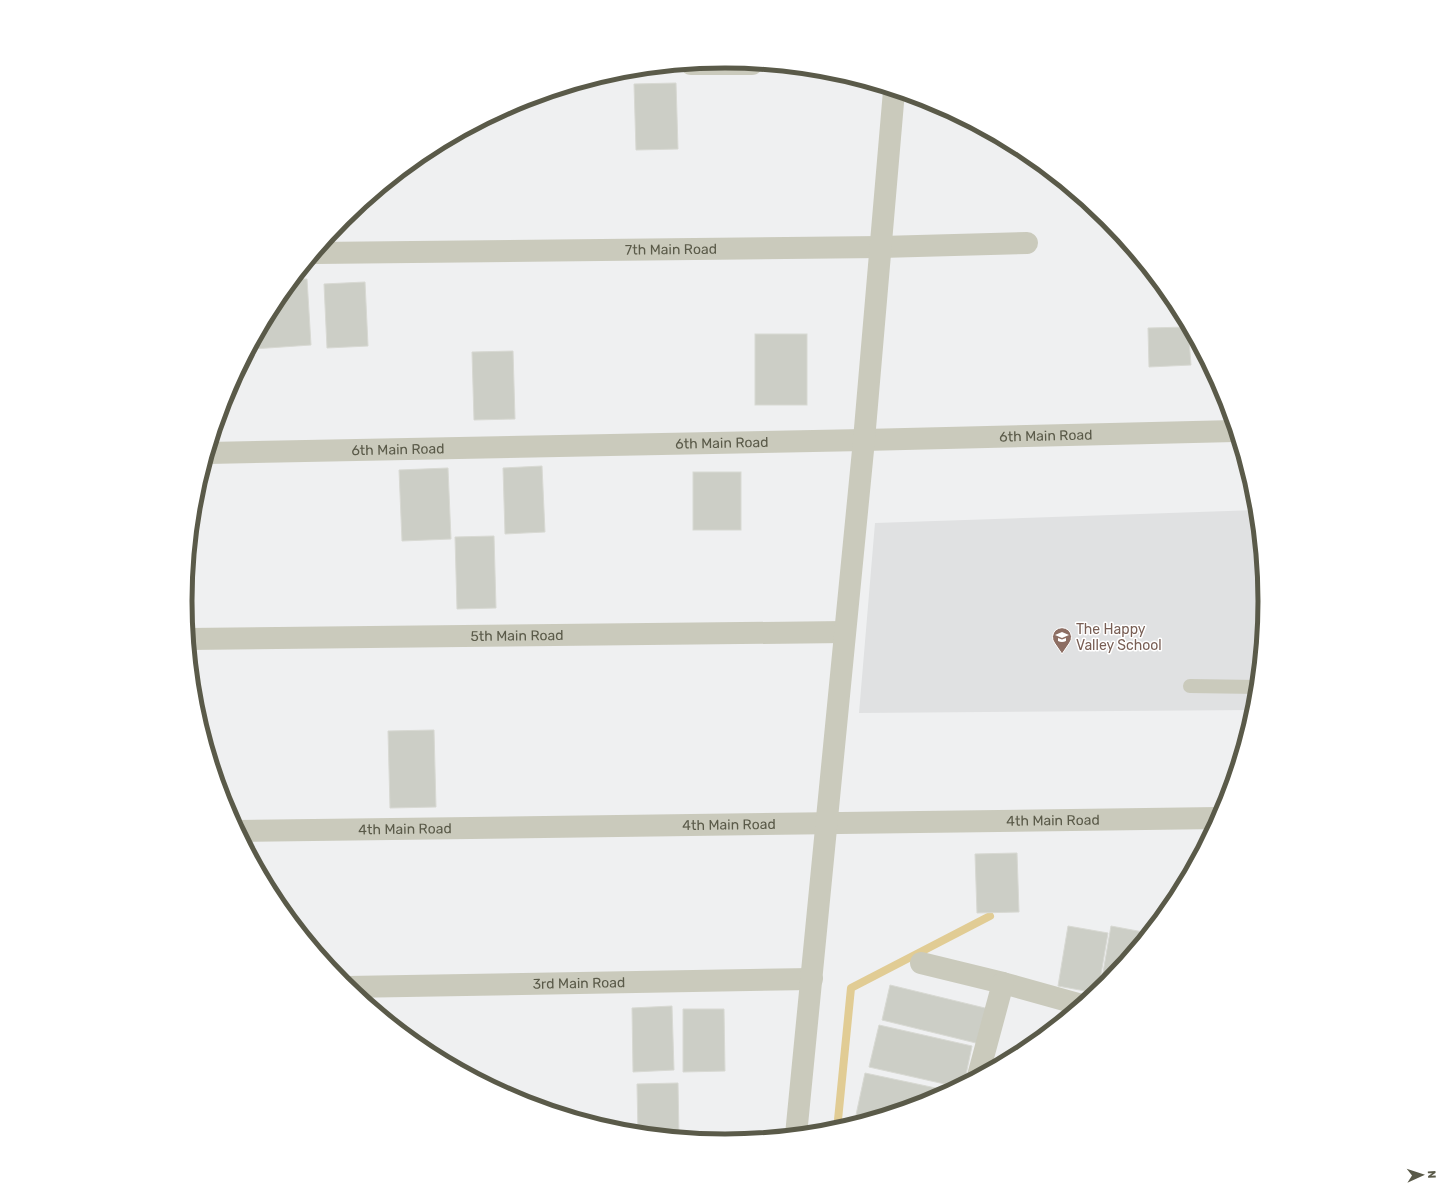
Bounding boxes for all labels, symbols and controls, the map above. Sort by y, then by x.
street label: 7th Main Road [625,240,717,258]
street label: 6th Main Road [999,426,1093,445]
street label: 6th Main Road [675,433,769,452]
street label: 6th Main Road [351,440,445,459]
place label: The Happy Valley School [1076,621,1162,654]
street label: 5th Main Road [470,626,564,644]
school or university icon: The Happy Valley School [1051,626,1073,654]
street label: 4th Main Road [1006,811,1100,829]
street label: 4th Main Road [682,815,776,834]
street label: 4th Main Road [358,820,452,838]
street label: 3rd Main Road [532,974,625,992]
north arrow [1402,1155,1442,1195]
text: N [1425,1170,1438,1179]

